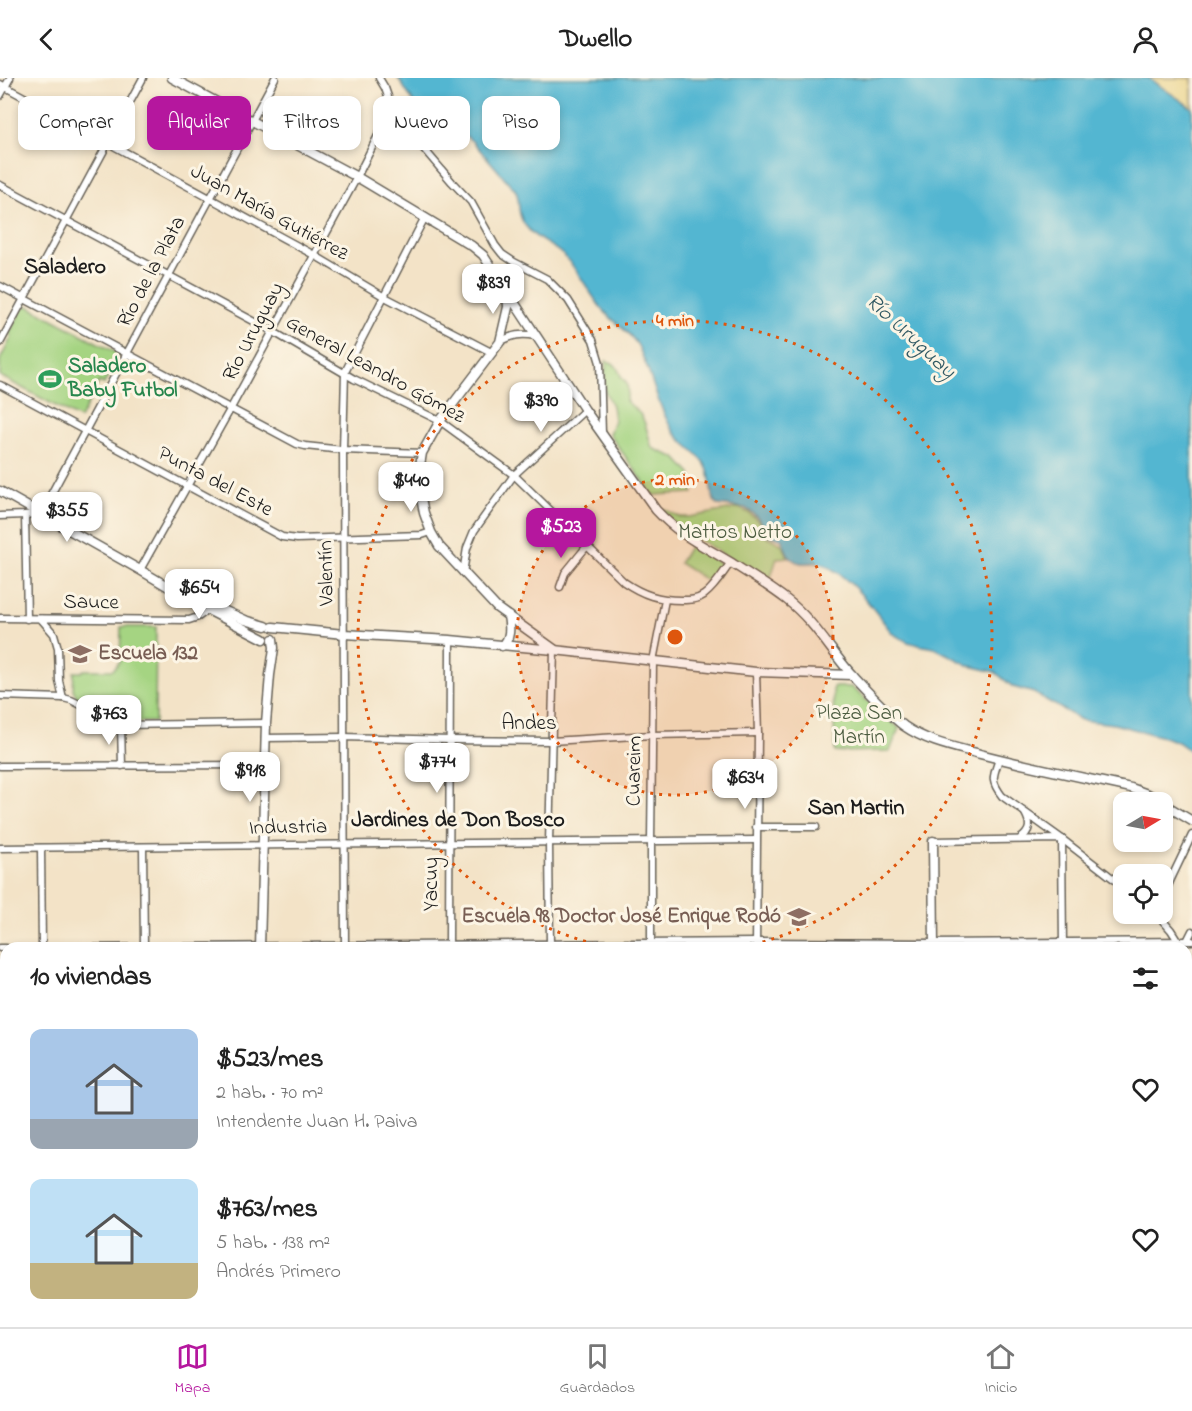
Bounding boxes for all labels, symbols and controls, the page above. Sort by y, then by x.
text: Dwello [560,20,632,59]
icon: back [30,23,63,56]
icon: person [1129,23,1162,56]
chip: Comprar [18,96,135,150]
chip: Alquilar [147,96,251,150]
chip: Filtros [263,96,361,150]
chip: Nuevo [373,96,470,150]
chip: Piso [482,96,560,150]
street label: Juan María Gutiérrez [184,157,354,269]
street label: Río de la Plata [110,211,194,333]
district label: Saladero [24,252,106,284]
pin: $839 [457,264,529,315]
text: $839 [476,269,510,298]
street label: Río Uruguay [215,277,294,388]
water label: Río Uruguay [858,287,963,388]
street label: General Leandro Gómez [280,308,470,432]
text: 4 min [656,309,694,335]
place label: Saladero Baby Futbol [67,352,178,408]
sports icon: Saladero Baby Futbol [37,366,63,392]
pin: $390 [505,382,577,433]
text: $390 [523,387,559,416]
street label: Punta del Este [152,439,279,525]
pin: $440 [375,462,447,513]
text: $440 [392,467,430,496]
text: 2 min [654,468,695,494]
pin: $355 [31,492,103,543]
text: $355 [45,497,89,526]
pin: $523 [525,508,597,559]
text: $523 [540,513,582,542]
park label: Mattos Netto [678,518,792,548]
street label: Valentín [311,540,343,607]
pin: $654 [163,569,235,620]
text: $654 [179,574,219,603]
street label: Sauce [63,588,120,618]
centre of rings [665,627,685,647]
place label: Escuela 132 [98,639,199,669]
school or university icon: Escuela 132 [67,641,93,667]
pin: $763 [73,695,145,746]
park label: Plaza San Martín [816,699,902,753]
text: $763 [90,700,128,729]
street label: Andes [501,709,557,739]
street label: Cuareim [619,735,651,807]
pin: $774 [401,743,473,794]
text: $774 [419,748,455,777]
pin: $918 [214,752,286,803]
text: $918 [234,757,266,786]
pin: $634 [709,759,781,810]
text: $634 [726,764,764,793]
north arrow [1113,792,1173,852]
map controls [1113,792,1173,924]
district label: San Martin [808,793,904,825]
district label: Jardines de Don Bosco [351,805,565,837]
street label: Industria [249,812,327,844]
street label: Yacuy [417,857,449,911]
button: locate [1113,864,1173,924]
place label: Escuela 98 Doctor José Enrique Rodó [461,902,781,932]
school or university icon: Escuela 98 Doctor José Enrique Rodó [786,904,812,930]
text: 10 viviendas [30,959,152,997]
icon: filters [1129,962,1162,995]
text: $523/mes [216,1041,323,1079]
icon: home [78,1053,150,1125]
icon: heart [1129,1073,1162,1106]
text: 2 hab. · 70 m² [216,1079,323,1108]
text: Intendente Juan H. Paiva [216,1108,418,1137]
text: $763/mes [216,1191,318,1229]
icon: home [78,1203,150,1275]
icon: heart [1129,1223,1162,1256]
text: 5 hab. · 138 m² [216,1229,330,1258]
text: Andrés Primero [216,1258,341,1287]
tab: Mapa [175,1340,210,1400]
tab: Guardados [559,1340,635,1400]
tab: Inicio [984,1340,1017,1400]

